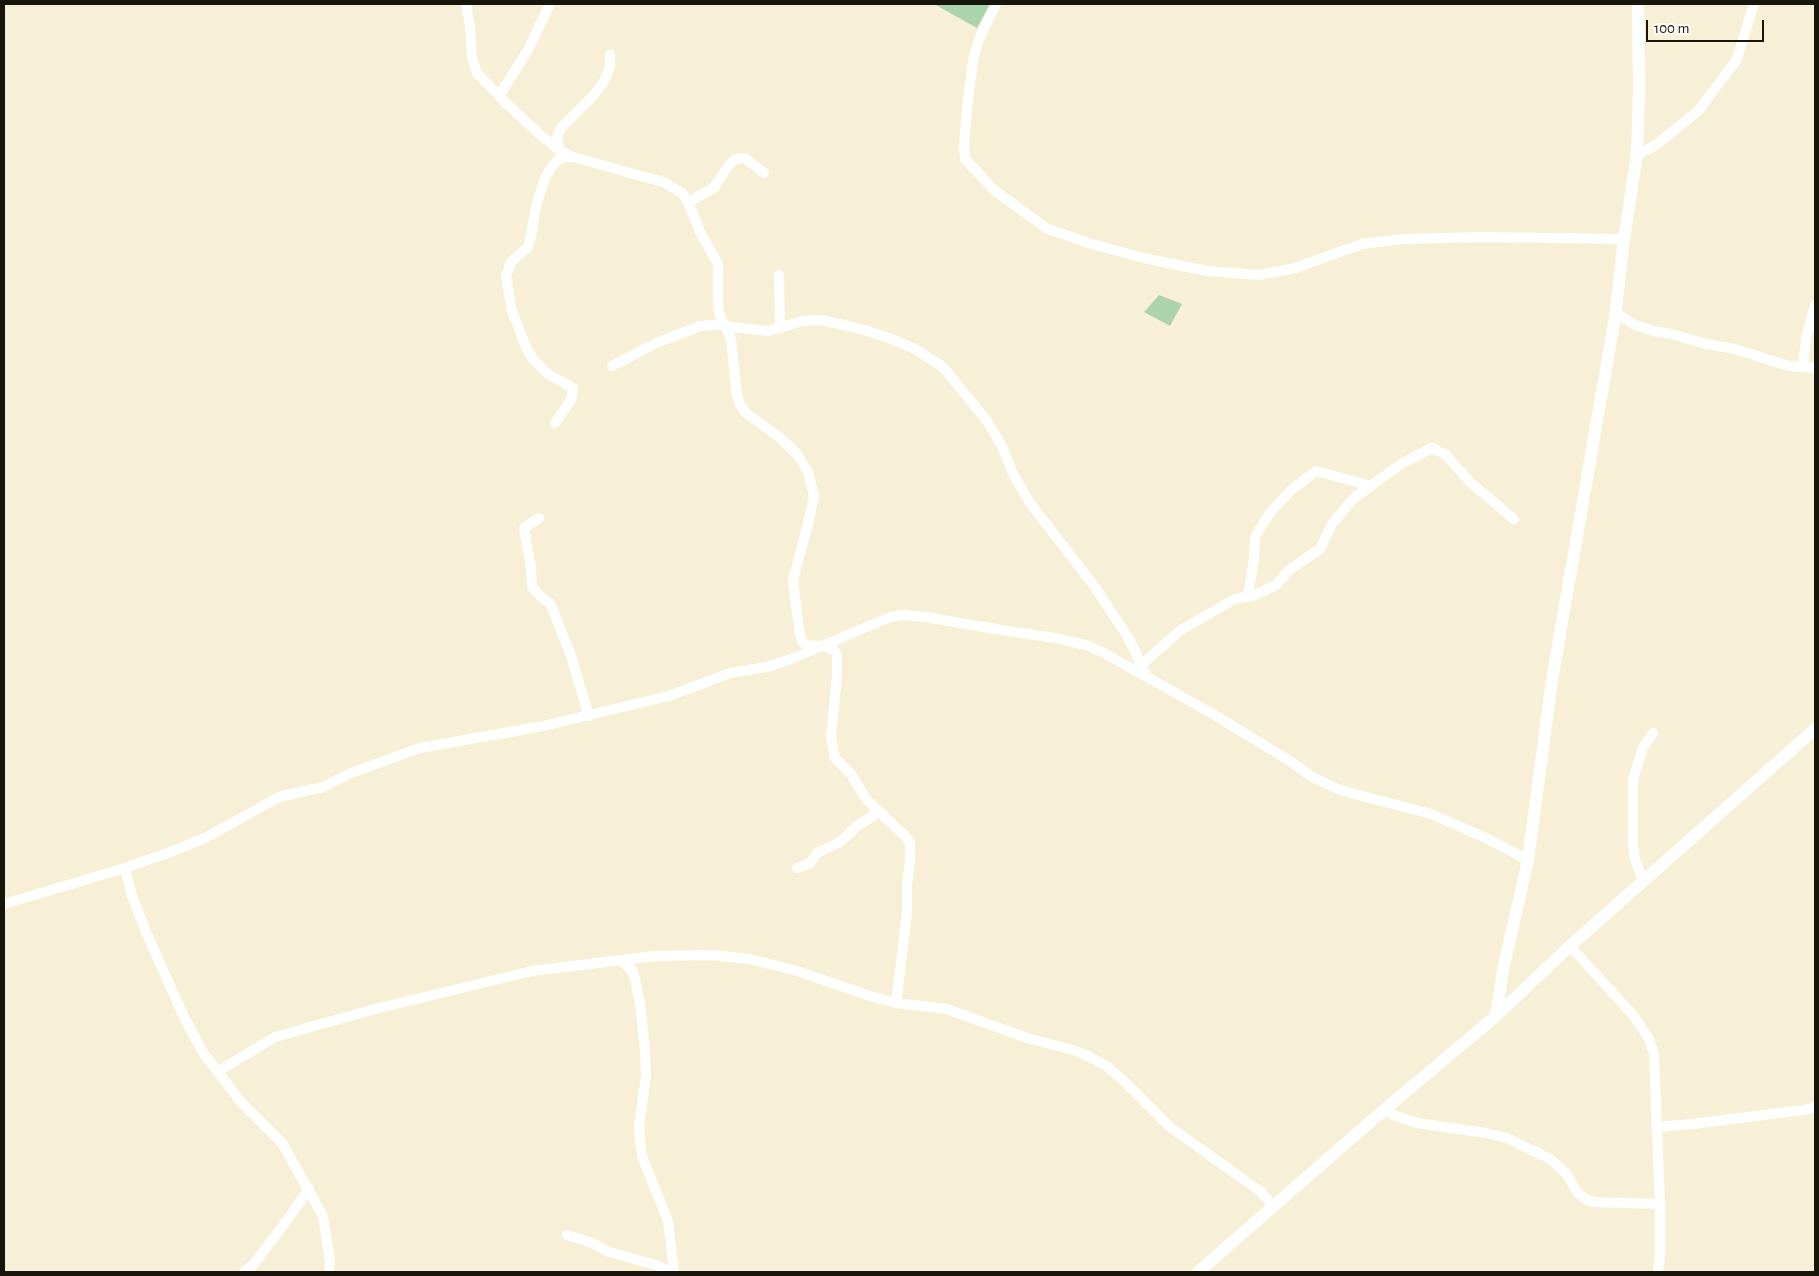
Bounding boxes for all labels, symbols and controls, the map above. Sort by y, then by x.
scale bar [1649,10,1766,42]
text: 100 m [1654,21,1689,36]

